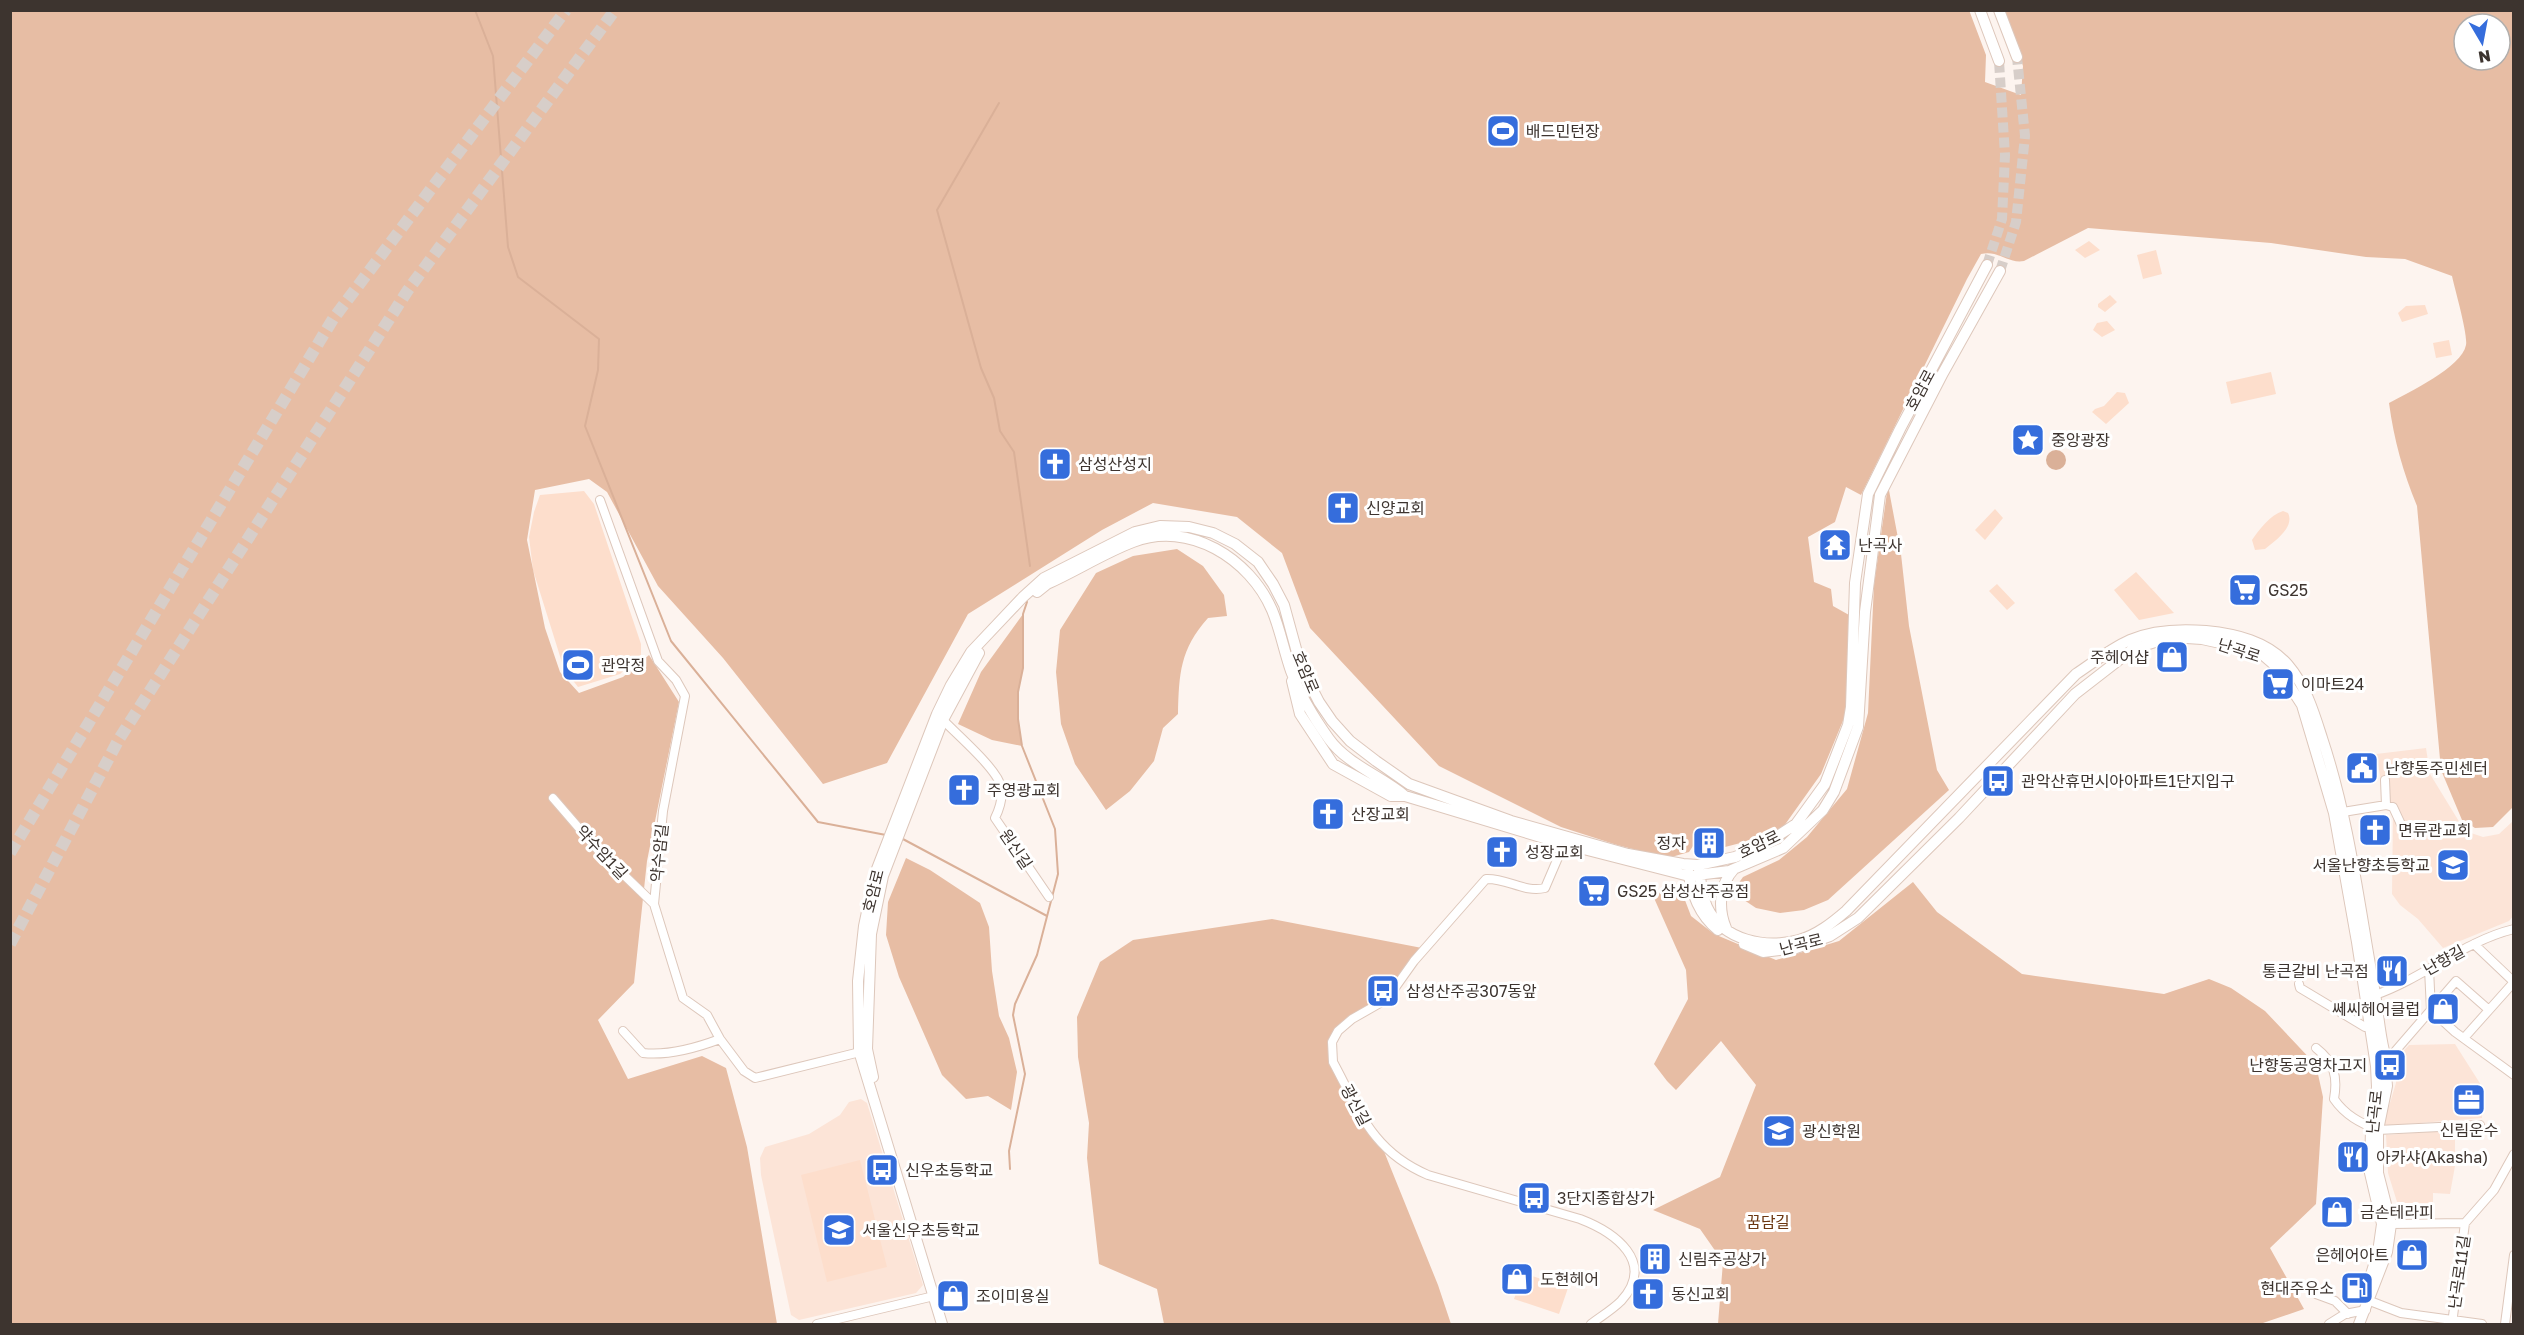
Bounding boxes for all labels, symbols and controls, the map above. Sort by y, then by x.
north arrow [2452,12,2512,72]
text: N [2477,46,2492,68]
sports icon: 배드민턴장 [1485,113,1521,149]
place label: 배드민턴장 [1526,121,1600,141]
street label: 호암로 [1901,366,1939,414]
place icon: 중앙광장 [2010,422,2046,458]
place label: 중앙광장 [2051,430,2110,450]
church icon: 삼성산성지 [1037,446,1073,482]
place label: 삼성산성지 [1078,454,1152,474]
church icon: 신양교회 [1325,490,1361,526]
place label: 신양교회 [1366,498,1425,518]
temple icon: 난곡사 [1817,527,1853,563]
place label: 난곡사 [1858,535,1902,555]
supermarket icon: GS25 [2227,572,2263,608]
place label: GS25 [2268,580,2308,600]
street label: 난곡로 [2215,634,2263,666]
shop icon: 주헤어샵 [2154,639,2190,675]
sports icon: 관악정 [560,647,596,683]
place label: 주헤어샵 [2090,647,2149,667]
street label: 호암로 [1288,648,1324,696]
place label: 관악정 [601,655,645,675]
supermarket icon: 이마트24 [2260,666,2296,702]
place label: 이마트24 [2301,674,2364,694]
public building icon: 난향동주민센터 [2344,750,2380,786]
place label: 난향동주민센터 [2385,758,2488,778]
bus stop icon: 관악산휴먼시아아파트1단지입구 [1980,763,2016,799]
place label: 관악산휴먼시아아파트1단지입구 [2021,771,2235,791]
church icon: 주영광교회 [946,772,982,808]
place label: 주영광교회 [987,780,1061,800]
church icon: 산장교회 [1310,796,1346,832]
place label: 산장교회 [1351,804,1410,824]
church icon: 면류관교회 [2357,812,2393,848]
place label: 면류관교회 [2398,820,2472,840]
street label: 약수암1길 [572,821,632,883]
street label: 약수암길 [646,823,672,883]
street label: 원신길 [995,825,1037,873]
building icon: 정자 [1691,825,1727,861]
street label: 호암로 [1735,825,1783,863]
place label: 정자 [1657,833,1686,853]
church icon: 성장교회 [1484,834,1520,870]
place label: 성장교회 [1525,842,1584,862]
school or university icon: 서울난향초등학교 [2435,847,2471,883]
place label: 서울난향초등학교 [2312,855,2430,875]
street label: 호암로 [858,867,888,915]
supermarket icon: GS25 삼성산주공점 [1576,873,1612,909]
place label: GS25 삼성산주공점 [1617,881,1749,901]
street label: 난곡로 [1777,929,1825,959]
street label: 난향길 [2420,941,2468,979]
restaurant icon: 통큰갈비 난곡점 [2374,953,2410,989]
place label: 통큰갈비 난곡점 [2262,961,2369,981]
bus stop icon: 삼성산주공307동앞 [1365,973,1401,1009]
place label: 삼성산주공307동앞 [1406,981,1537,1001]
shop icon: 쎄씨헤어클럽 [2425,991,2461,1027]
place label: 쎄씨헤어클럽 [2332,999,2420,1019]
bus stop icon: 난향동공영차고지 [2372,1047,2408,1083]
place label: 난향동공영차고지 [2249,1055,2367,1075]
street label: 광신길 [1337,1081,1375,1129]
office icon: 신림운수 [2451,1082,2487,1118]
street label: 난곡로 [2362,1089,2386,1135]
school or university icon: 광신학원 [1761,1113,1797,1149]
place label: 신림운수 [2440,1120,2498,1140]
place label: 광신학원 [1802,1121,1861,1141]
restaurant icon: 아카샤(Akasha) [2335,1139,2371,1175]
place label: 아카샤(Akasha) [2376,1147,2488,1167]
bus stop icon: 신우초등학교 [864,1152,900,1188]
place label: 신우초등학교 [905,1160,993,1180]
bus stop icon: 3단지종합상가 [1516,1180,1552,1216]
place label: 3단지종합상가 [1557,1188,1655,1208]
shop icon: 금손테라피 [2319,1194,2355,1230]
place label: 금손테라피 [2360,1202,2434,1222]
school or university icon: 서울신우초등학교 [821,1212,857,1248]
park label: 꿈담길 [1746,1212,1790,1232]
place label: 서울신우초등학교 [862,1220,980,1240]
street label: 난곡로11길 [2444,1234,2474,1310]
shop icon: 은헤어아트 [2394,1237,2430,1273]
building icon: 신림주공상가 [1637,1241,1673,1277]
place label: 은헤어아트 [2315,1245,2389,1265]
place label: 신림주공상가 [1678,1249,1767,1269]
shop icon: 도현헤어 [1499,1261,1535,1297]
place label: 도현헤어 [1540,1269,1599,1289]
fuel station icon: 현대주유소 [2339,1270,2375,1306]
church icon: 동신교회 [1630,1276,1666,1312]
shop icon: 조이미용실 [935,1278,971,1314]
place label: 현대주유소 [2260,1278,2334,1298]
place label: 동신교회 [1671,1284,1730,1304]
place label: 조이미용실 [976,1286,1050,1306]

